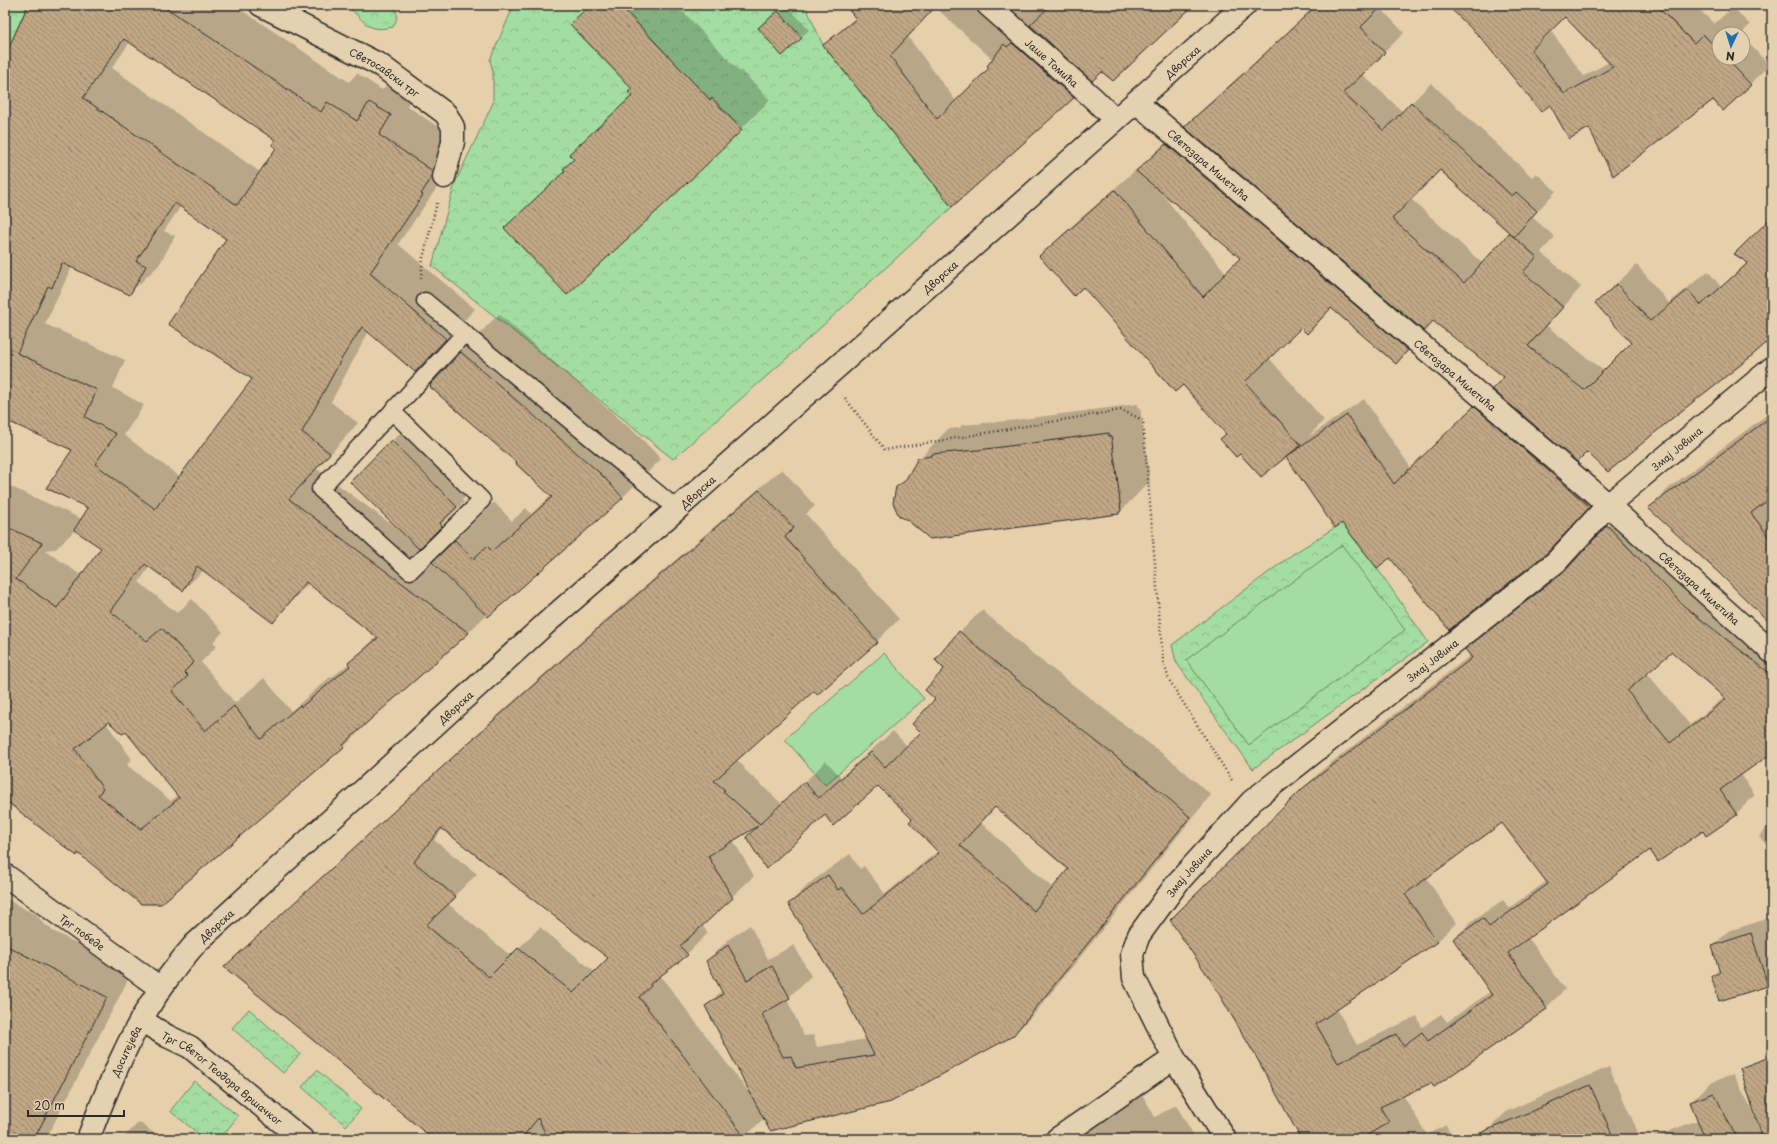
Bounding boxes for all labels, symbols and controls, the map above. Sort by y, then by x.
north arrow [1711,26,1751,66]
street label: Јаше Томића [1022,34,1083,90]
street label: Дворска [1160,41,1203,81]
street label: Светосавски трг [347,43,424,100]
text: N [1725,48,1735,65]
street label: Светозара Милетића [1165,125,1254,204]
street label: Дворска [918,256,961,296]
street label: Светозара Милетића [1411,335,1501,414]
street label: Змај Јовина [1648,422,1705,473]
street label: Дворска [675,471,719,512]
street label: Светозара Милетића [1656,547,1744,628]
street label: Змај Јовина [1403,634,1462,684]
street label: Дворска [434,686,476,727]
street label: Змај Јовина [1162,843,1215,900]
street label: Дворска [194,905,237,946]
street label: Трг победе [57,910,109,954]
street label: Доситејева [106,1022,145,1079]
street label: Трг Светог Теодора Вршачког [159,1027,287,1128]
scale bar [28,1092,124,1118]
text: 20 m [34,1096,65,1114]

